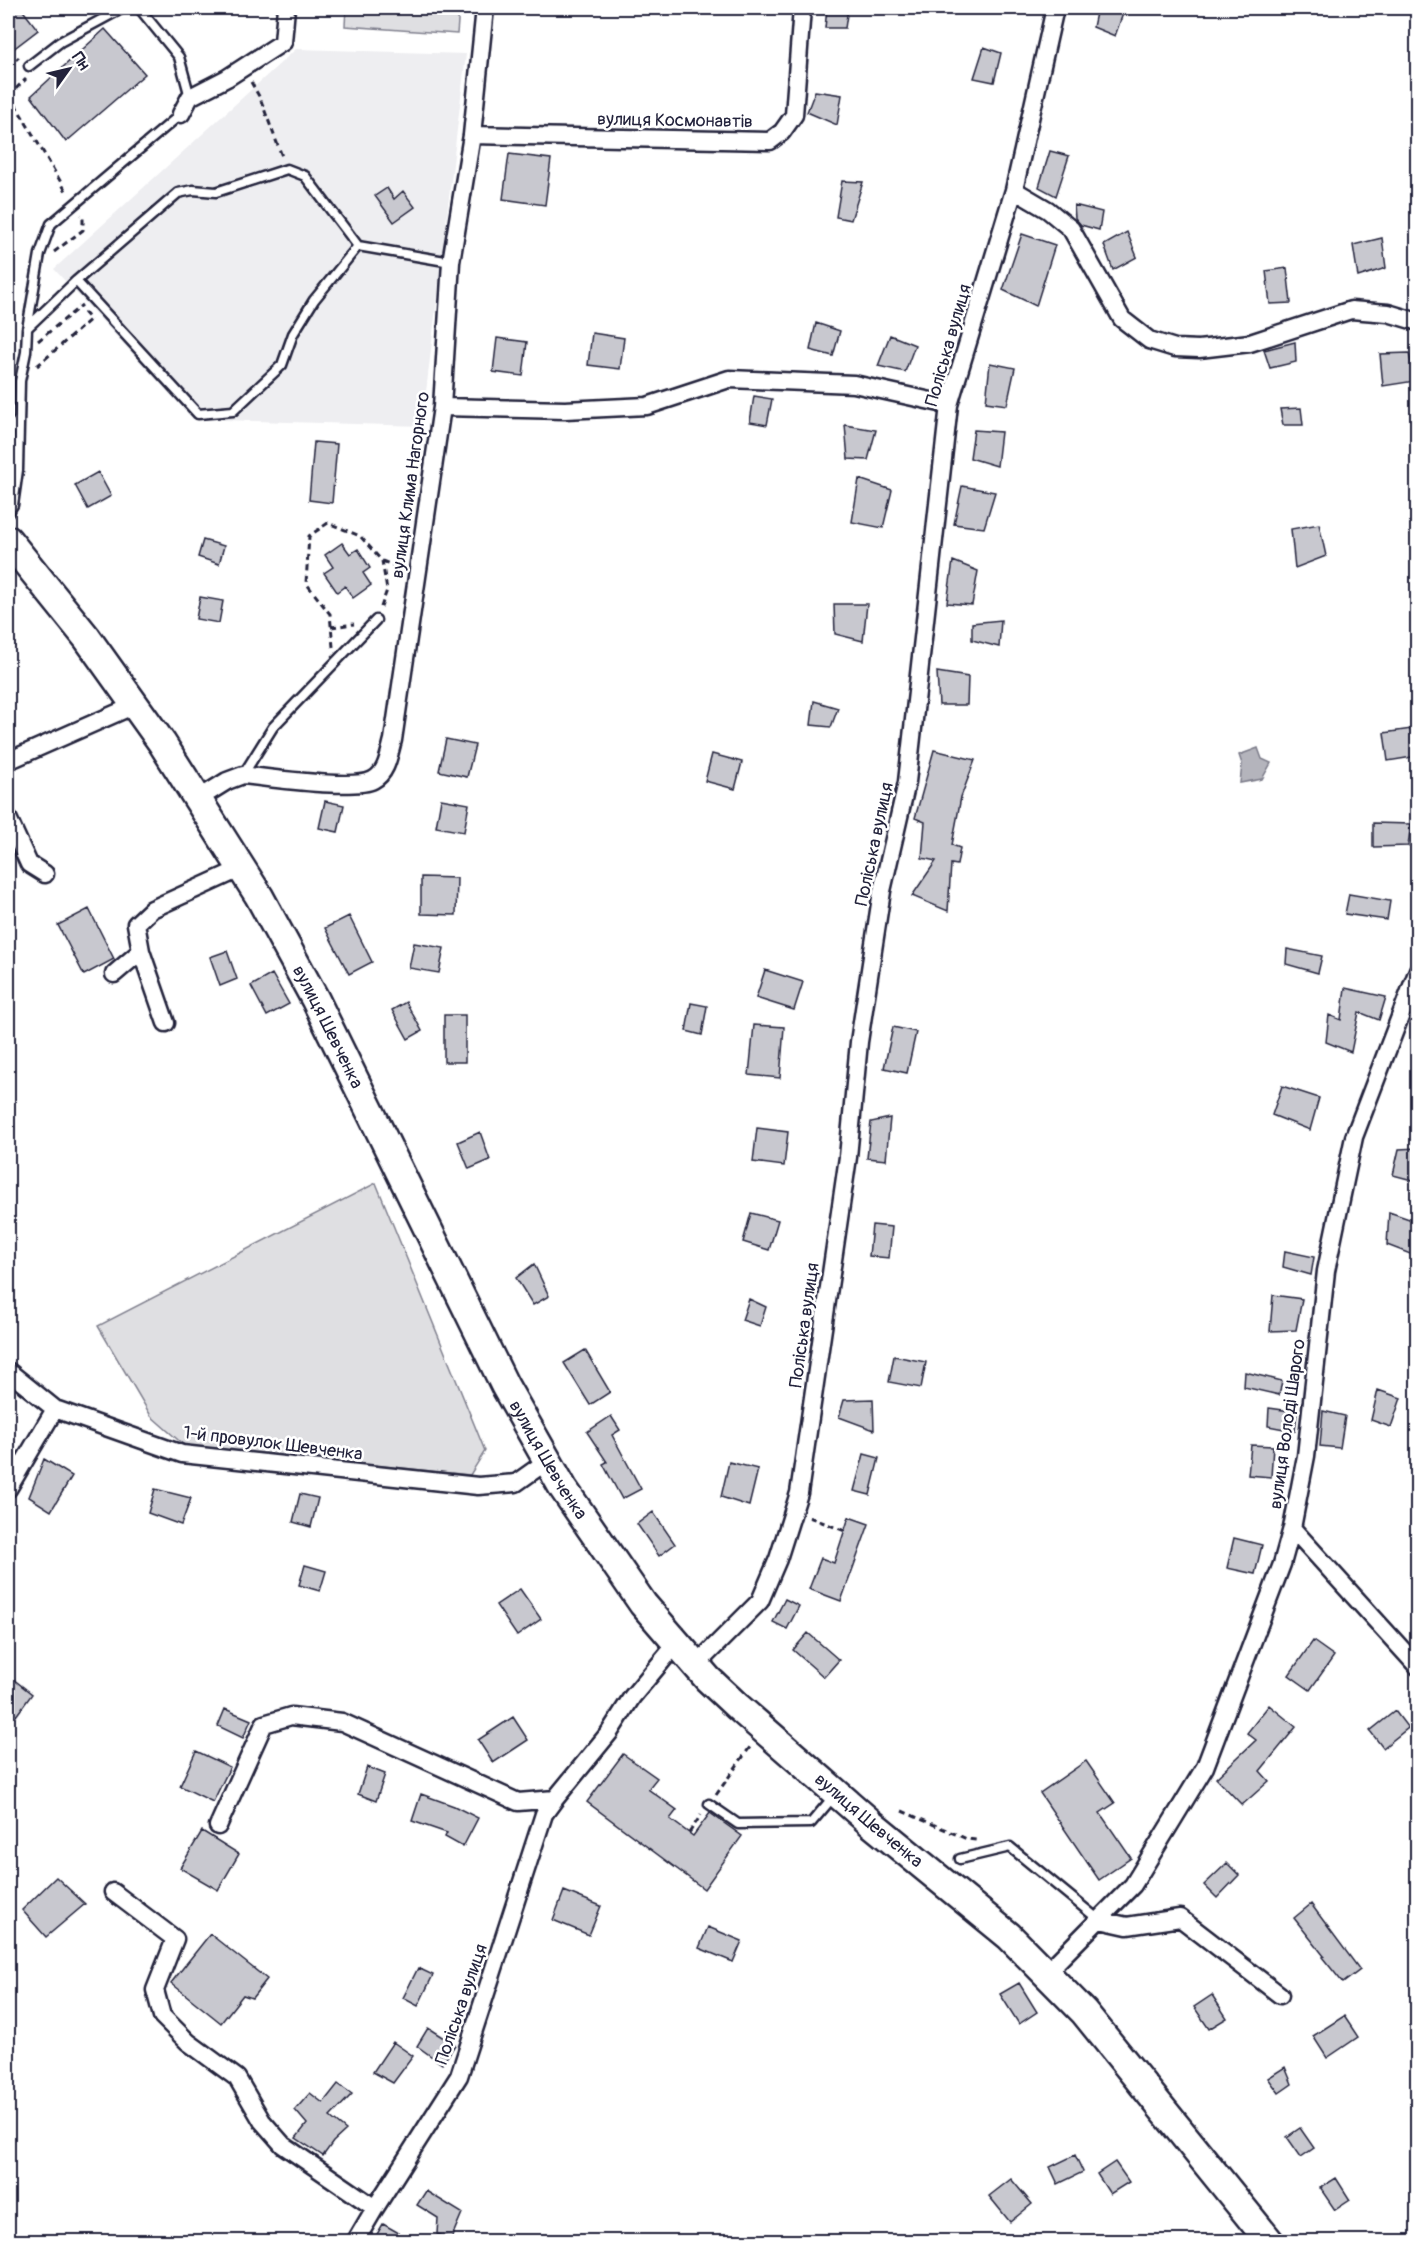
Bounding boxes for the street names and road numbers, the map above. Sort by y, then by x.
street label: вулиця Космонавтів [597,108,753,133]
street label: Поліська вулиця [920,281,977,409]
street label: вулиця Клима Нагорного [386,390,435,580]
street label: Поліська вулиця [850,780,899,908]
street label: вулиця Шевченка [287,961,368,1092]
street label: Поліська вулиця [784,1261,825,1389]
street label: вулиця Володі Шарого [1264,1337,1311,1511]
street label: вулиця Шевченка [504,1396,592,1524]
street label: 1-й провулок Шевченка [182,1421,364,1466]
street label: вулиця Шевченка [810,1768,927,1873]
street label: Поліська вулиця [430,1941,493,2067]

